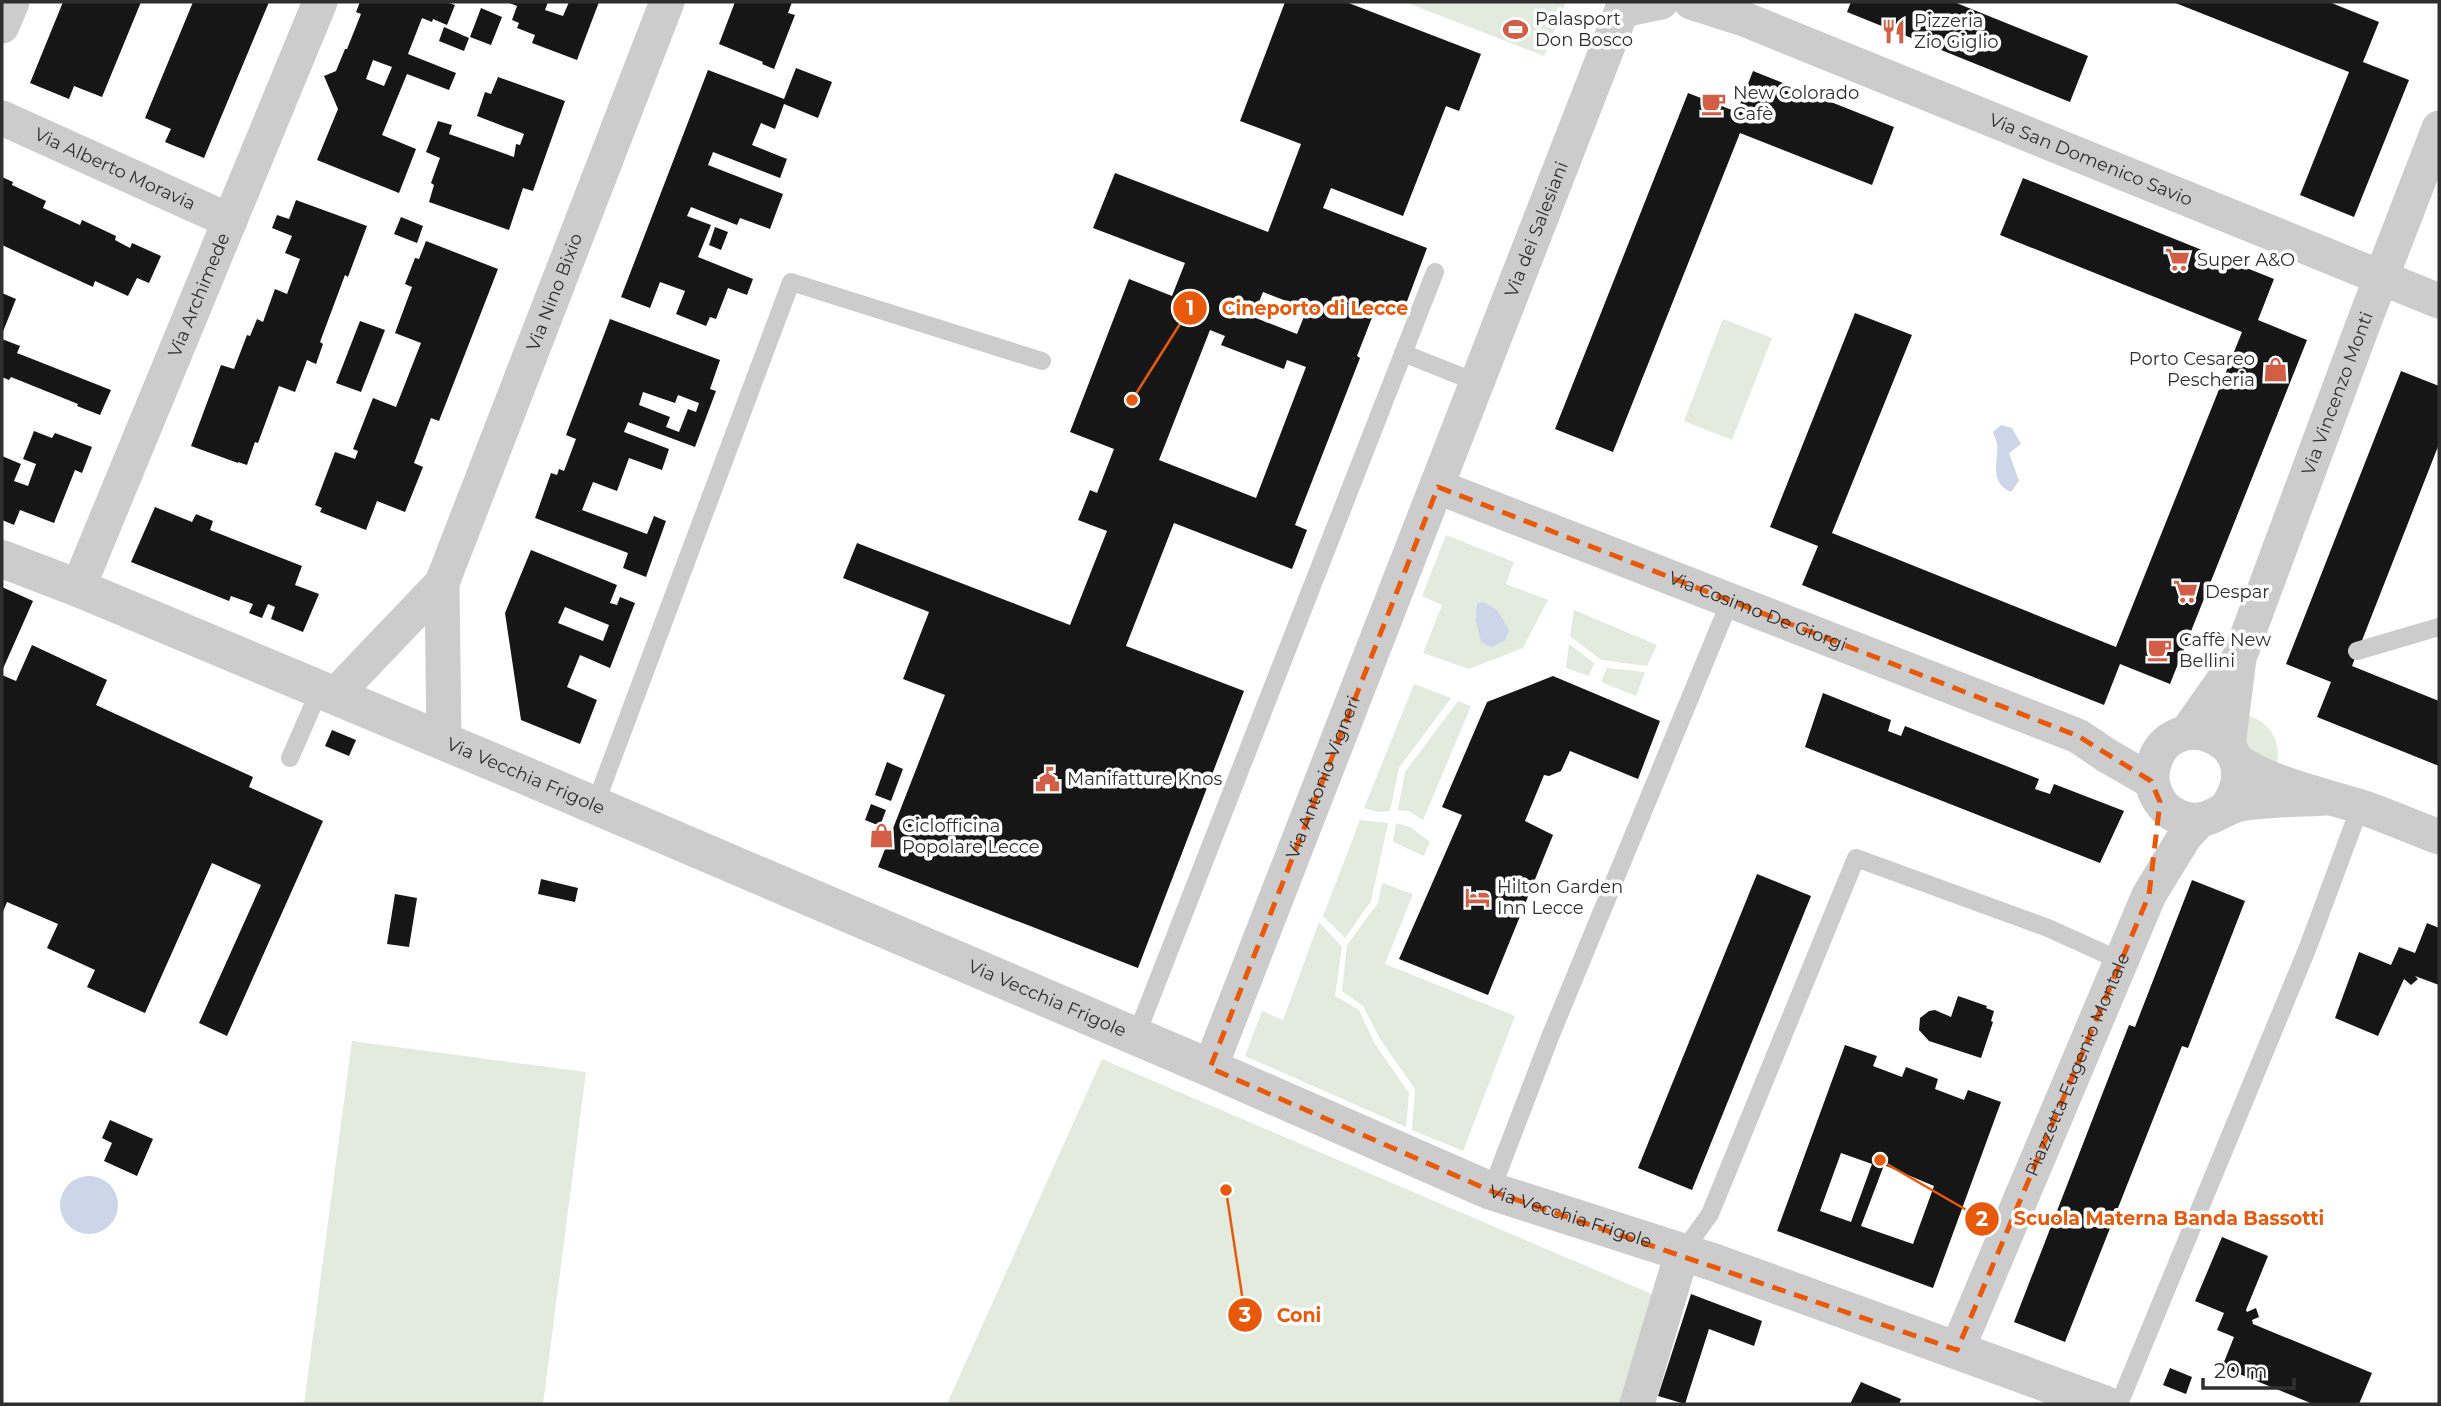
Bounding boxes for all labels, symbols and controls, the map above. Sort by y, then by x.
place label: Palasport Don Bosco [1535,8,1633,51]
place label: Pizzeria Zio Giglio [1914,10,1999,53]
sports icon: Palasport Don Bosco [1501,15,1529,43]
restaurant icon: Pizzeria Zio Giglio [1880,17,1908,45]
place label: New Colorado Cafè [1733,82,1859,125]
cafe icon: New Colorado Cafè [1699,89,1727,117]
street label: Via San Domenico Savio [1986,109,2196,211]
street label: Via Alberto Moravia [31,123,199,215]
street label: Via dei Salesiani [1500,158,1573,300]
street label: Via Archimede [164,229,234,360]
street label: Via Nino Bixio [522,230,587,354]
supermarket icon: Super A&O [2163,246,2191,274]
place label: Super A&O [2197,249,2295,271]
callout: Cineporto di Lecce [1173,288,1422,328]
text: 1 [1186,295,1194,320]
text: Cineporto di Lecce [1222,297,1408,320]
street label: Via Vincenzo Monti [2297,309,2378,478]
place label: Porto Cesareo Pescheria [2129,348,2255,391]
shop icon: Porto Cesareo Pescheria [2261,355,2289,383]
street label: Via Cosimo De Giorgi [1665,567,1850,656]
supermarket icon: Despar [2171,578,2199,606]
place label: Despar [2205,581,2270,603]
place label: Caffè New Bellini [2179,629,2271,672]
cafe icon: Caffè New Bellini [2145,636,2173,664]
street label: Via Antonio Vigneri [1282,693,1365,862]
street label: Via Vecchia Frigole [443,733,608,819]
public building icon: Manifatture Knos [1033,765,1061,793]
place label: Manifatture Knos [1067,768,1222,790]
place label: Ciclofficina Popolare Lecce [902,815,1040,858]
shop icon: Ciclofficina Popolare Lecce [868,822,896,850]
place label: Hilton Garden Inn Lecce [1497,876,1623,919]
hotel icon: Hilton Garden Inn Lecce [1463,883,1491,911]
street label: Piazzetta Eugenio Montale [2021,949,2135,1180]
street label: Via Vecchia Frigole [965,955,1130,1042]
street label: Via Vecchia Frigole [1486,1180,1655,1253]
callout: Scuola Materna Banda Bassotti [1964,1199,2338,1239]
text: 2 [1976,1206,1988,1231]
text: Scuola Materna Banda Bassotti [2014,1207,2324,1230]
callout: Coni [1227,1295,1335,1335]
text: 3 [1238,1302,1251,1327]
text: Coni [1277,1304,1321,1327]
scale bar [2203,1346,2294,1390]
text: 20 m [2214,1358,2268,1383]

